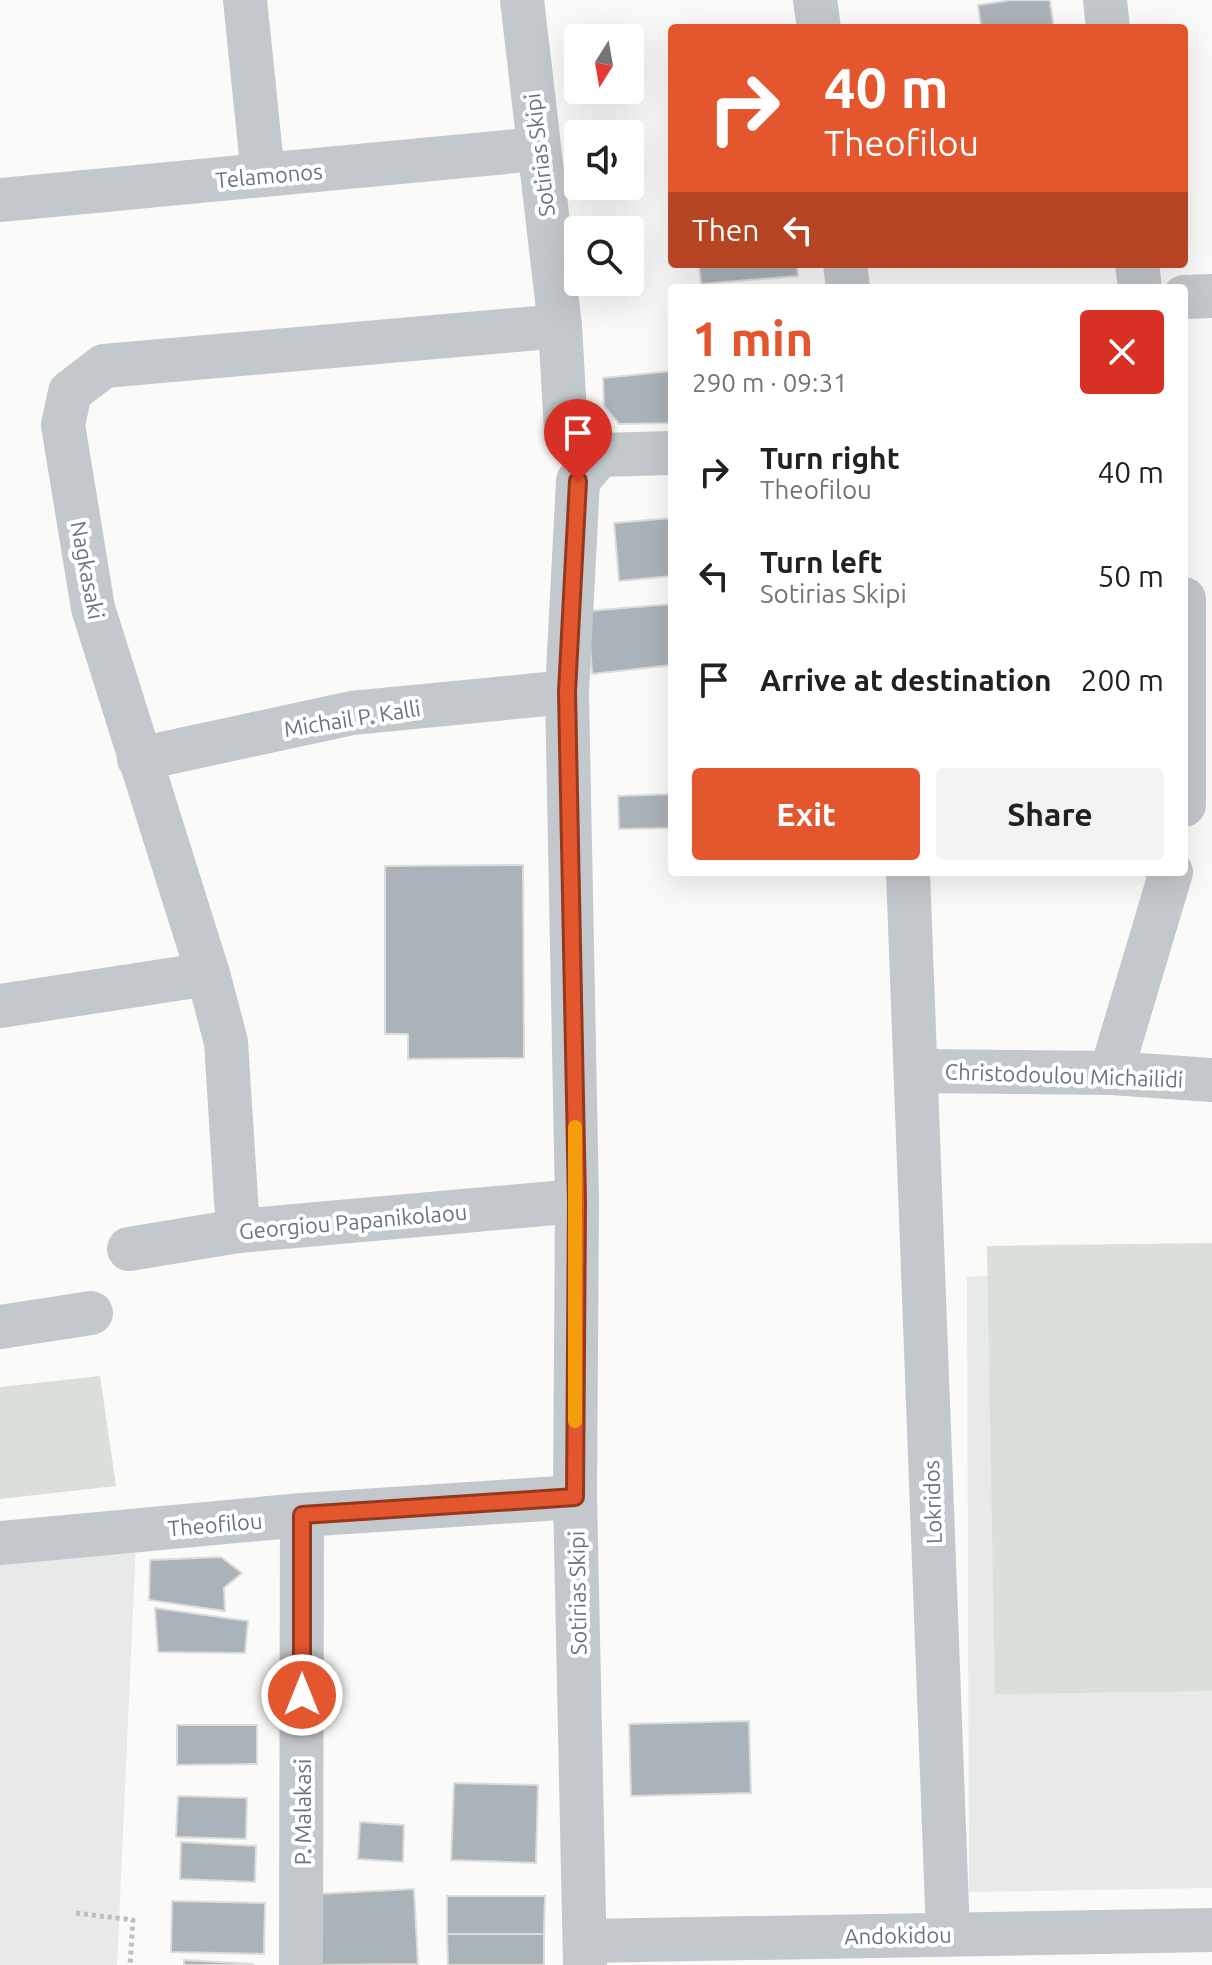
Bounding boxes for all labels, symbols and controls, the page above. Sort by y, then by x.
north arrow [564,24,644,104]
map controls [564,24,644,296]
icon: right [692,56,796,160]
text: 40 m [824,56,949,119]
street label: Sotirias Skipi [519,92,559,218]
button: sound [564,120,644,200]
text: Theofilou [824,122,979,163]
street label: Telamonos [214,158,324,192]
icon: left [776,208,820,252]
text: Then [692,213,760,247]
button: search [564,216,644,296]
button: close [1080,310,1164,394]
text: 1 min [692,311,813,365]
text: 290 m · 09:31 [692,368,848,397]
pin [544,399,612,481]
icon: arrive [556,411,600,455]
text: Turn right [760,441,900,475]
icon: right [692,450,736,494]
text: 40 m [1097,455,1164,489]
text: Theofilou [760,475,872,504]
street label: Nagkasaki [66,519,110,621]
text: Turn left [760,545,882,579]
icon: left [692,554,736,598]
text: 50 m [1097,559,1164,593]
text: Sotirias Skipi [760,579,907,608]
icon: arrive [692,658,736,702]
text: Arrive at destination [760,663,1052,697]
text: 200 m [1080,663,1164,697]
street label: Michail P. Kalli [282,695,422,741]
button: Exit [692,768,920,860]
button: Share [936,768,1164,860]
street label: Christodoulou Michailidi [944,1058,1184,1092]
street label: Georgiou Papanikolaou [238,1199,468,1243]
street label: Lokridos [918,1460,946,1544]
street label: Theofilou [167,1507,263,1541]
street label: Sotirias Skipi [563,1531,591,1655]
position arrow [260,1653,344,1737]
street label: P. Malakasi [290,1759,315,1865]
street label: Andokidou [844,1922,952,1948]

